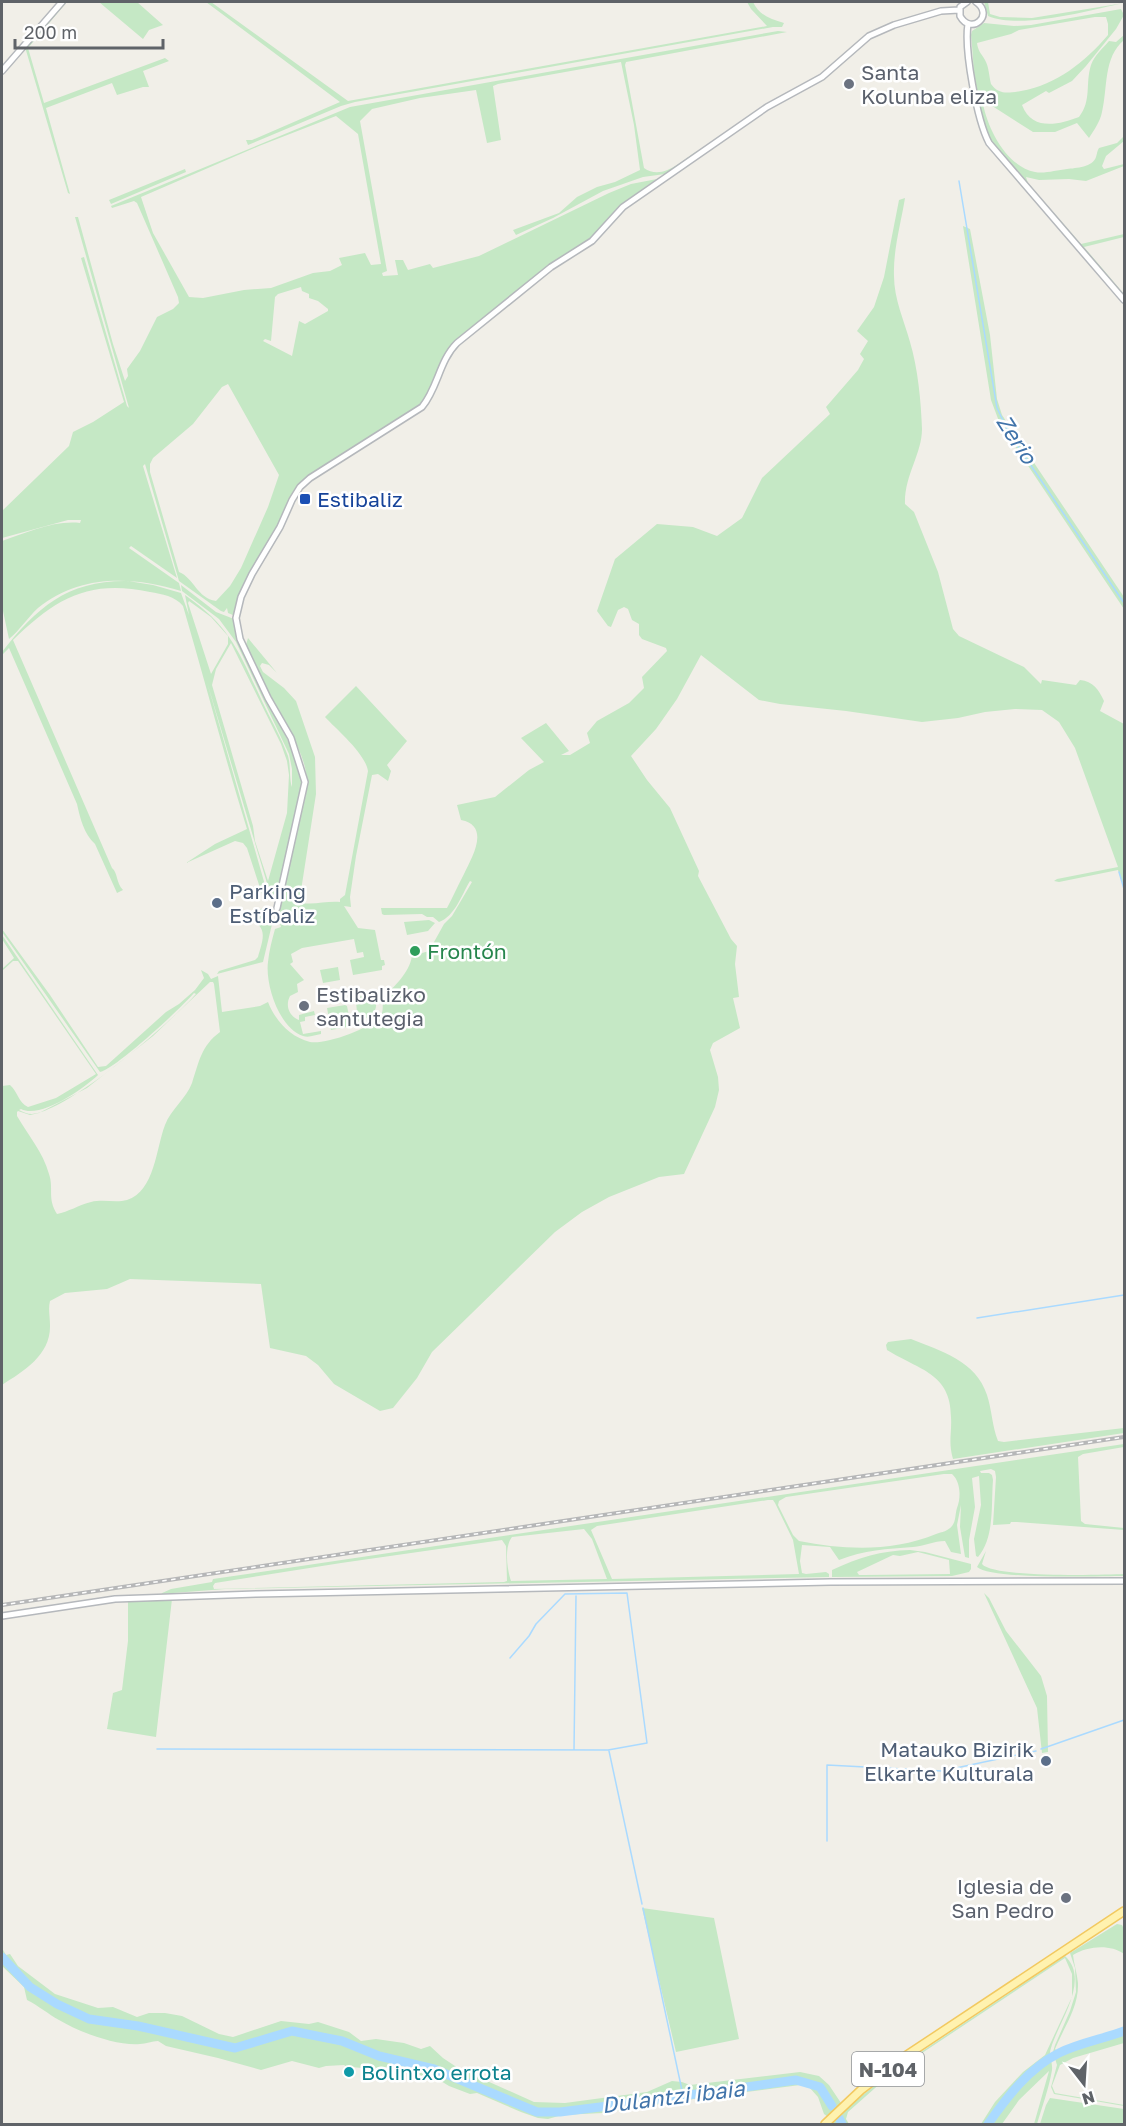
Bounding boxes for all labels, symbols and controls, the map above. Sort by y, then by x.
scale bar [15,12,164,50]
text: 200 m [24,21,77,43]
place label: Santa Kolunba eliza [861,59,997,109]
marker: Santa Kolunba eliza [842,77,856,91]
water label: Zerio [991,409,1044,470]
place label: Estibaliz [317,486,403,512]
marker: Estibaliz [298,492,312,506]
place label: Parking Estíbaliz [229,878,315,928]
marker: Parking Estíbaliz [210,896,224,910]
place label: Frontón [427,938,507,964]
marker: Frontón [408,944,422,958]
place label: Estibalizko santutegia [316,981,426,1031]
marker: Estibalizko santutegia [297,999,311,1013]
place label: Matauko Bizirik Elkarte Kulturala [864,1736,1034,1786]
marker: Matauko Bizirik Elkarte Kulturala [1039,1754,1053,1768]
place label: Iglesia de San Pedro [951,1873,1054,1923]
marker: Iglesia de San Pedro [1059,1891,1073,1905]
road number: N-104 [852,2052,924,2086]
north arrow [1054,2054,1114,2114]
place label: Bolintxo errota [361,2059,512,2085]
marker: Bolintxo errota [342,2065,356,2079]
water label: Dulantzi ibaia [600,2074,747,2118]
text: N [1080,2087,1097,2110]

